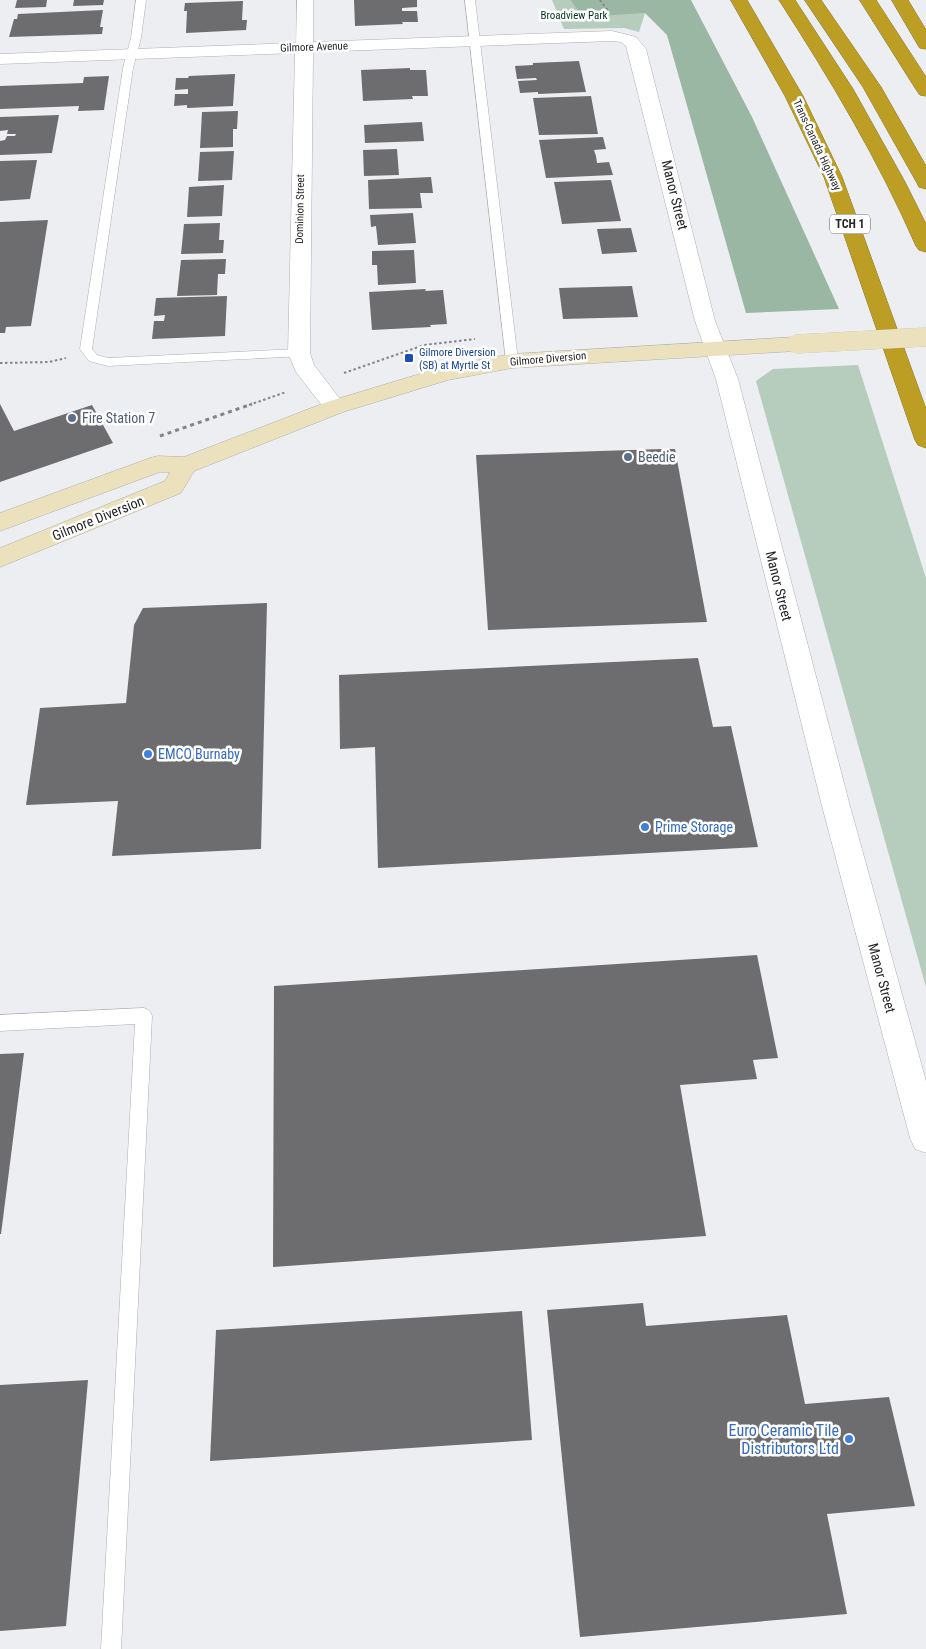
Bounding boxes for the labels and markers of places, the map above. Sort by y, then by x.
place label: Gilmore Diversion (SB) at Myrtle St [419,346,496,372]
marker: Gilmore Diversion (SB) at Myrtle St [403,352,415,364]
place label: Fire Station 7 [82,410,155,426]
marker: Fire Station 7 [66,412,78,424]
place label: Beedie [638,449,676,465]
marker: Beedie [622,451,634,463]
place label: EMCO Burnaby [158,746,240,762]
marker: EMCO Burnaby [142,748,154,760]
place label: Prime Storage [655,819,733,835]
marker: Prime Storage [639,821,651,833]
place label: Euro Ceramic Tile Distributors Ltd [729,1421,839,1458]
marker: Euro Ceramic Tile Distributors Ltd [843,1433,855,1445]

